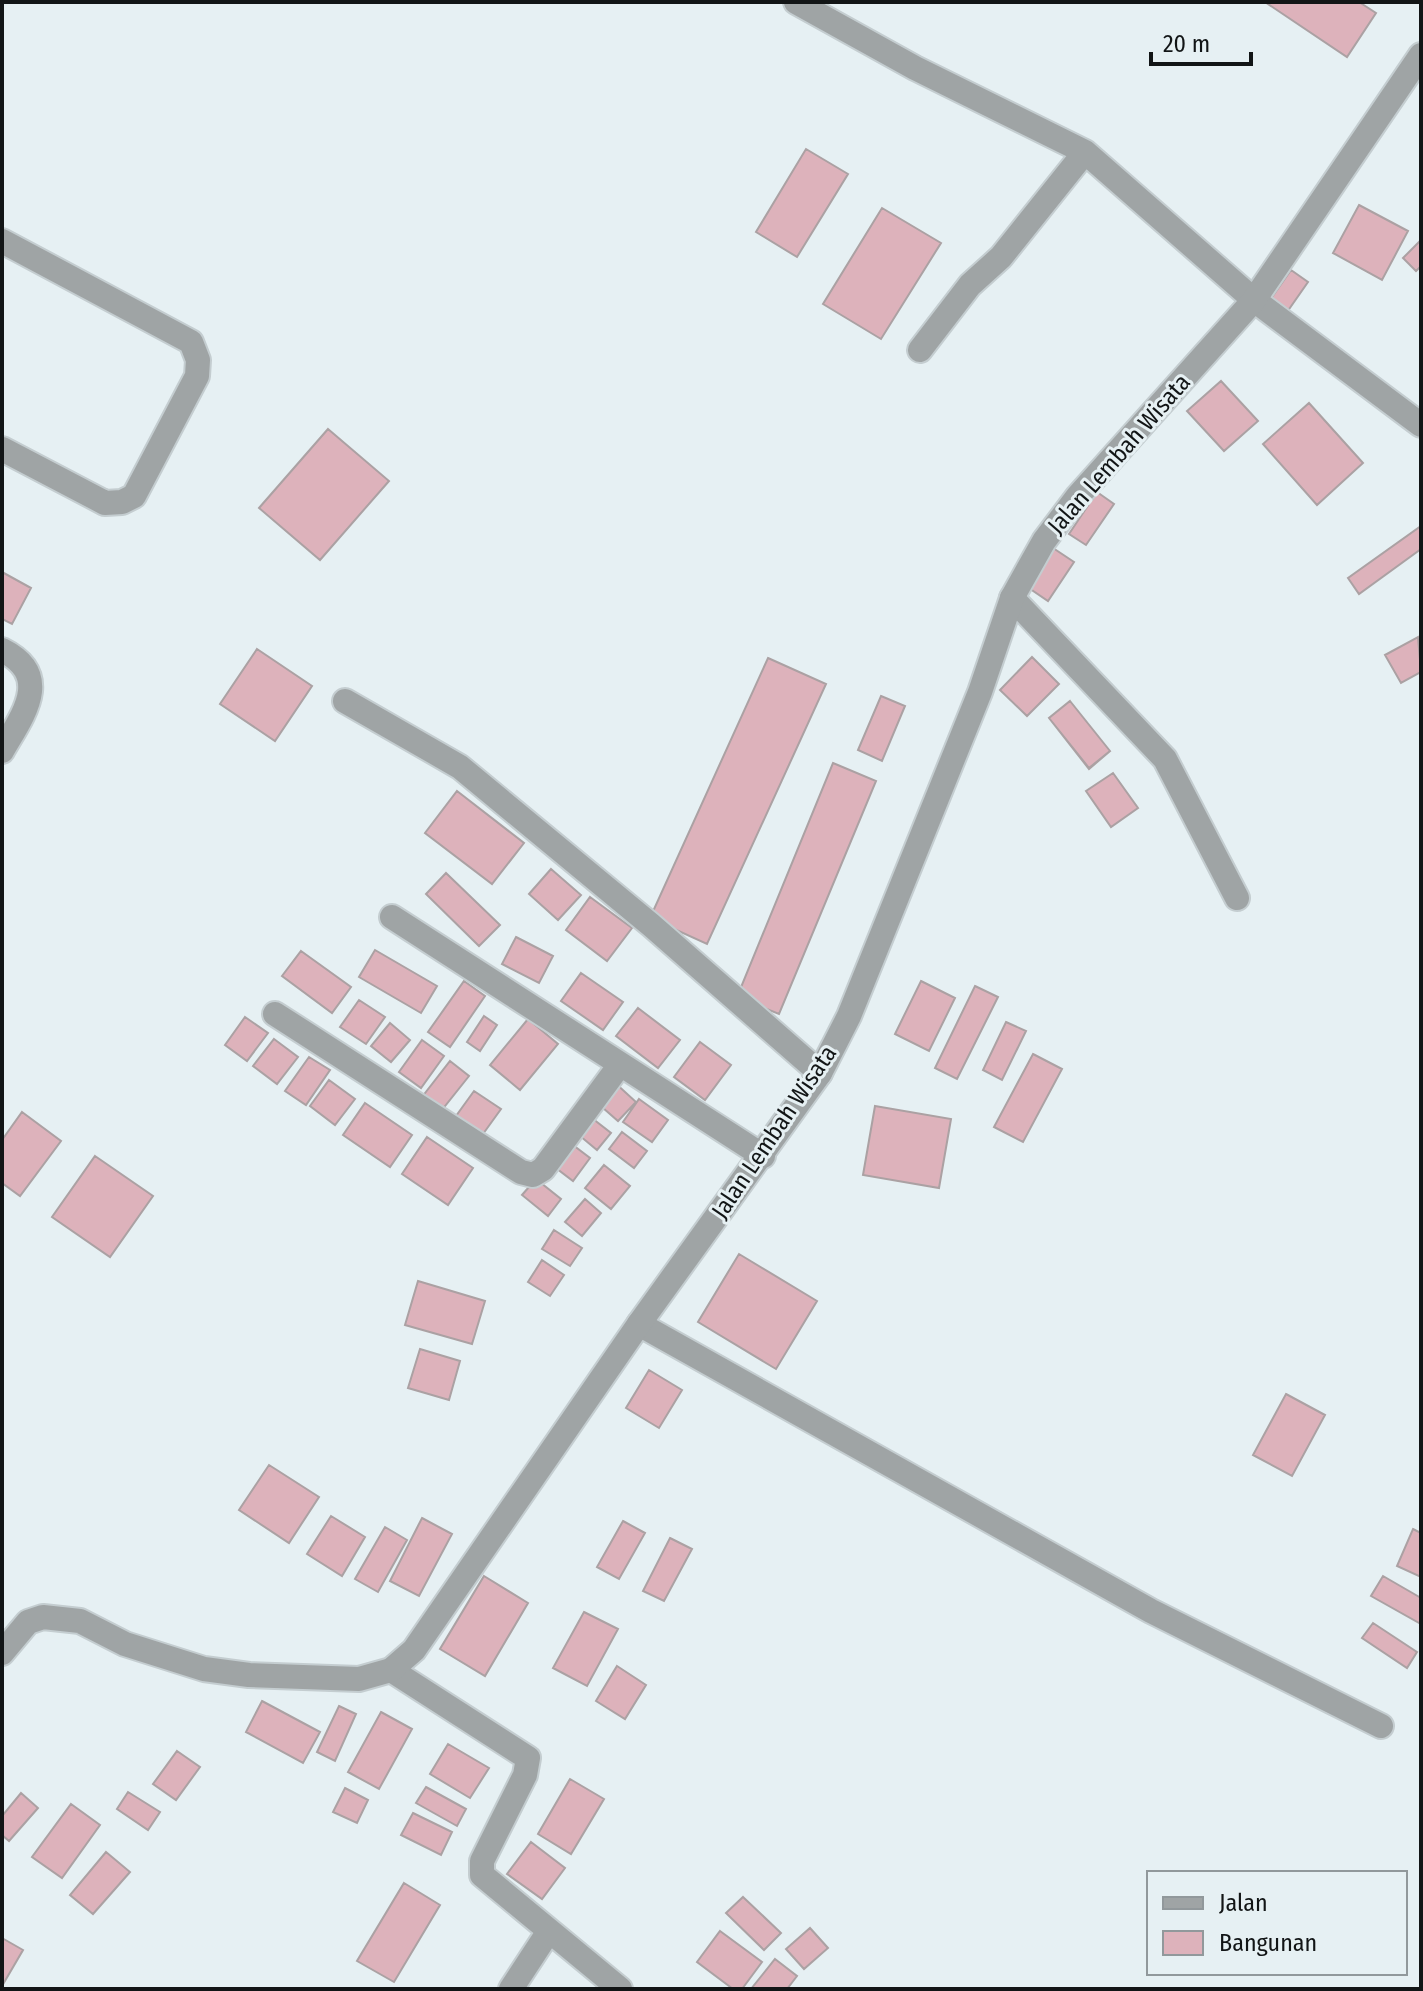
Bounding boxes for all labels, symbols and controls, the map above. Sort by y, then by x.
scale bar [1151,16,1251,66]
text: 20 m [1163,30,1210,58]
street label: Jalan Lembah Wisata [1042,368,1196,540]
street label: Jalan Lembah Wisata [706,1040,842,1224]
legend [1147,1871,1407,1975]
text: Jalan [1219,1889,1268,1917]
text: Bangunan [1219,1929,1317,1957]

